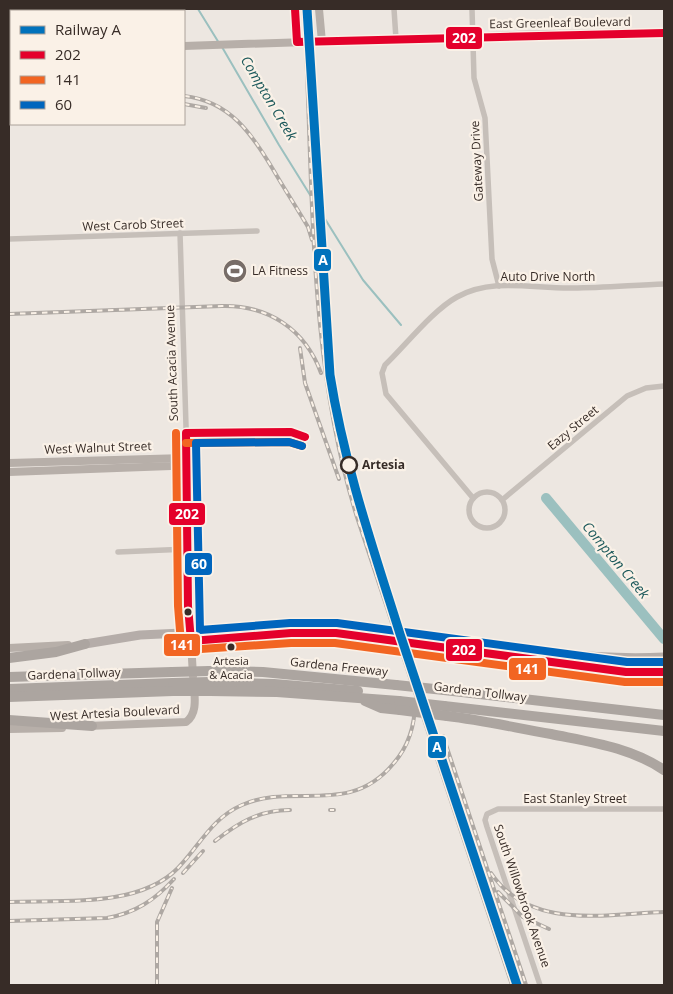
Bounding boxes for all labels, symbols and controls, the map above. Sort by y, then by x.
legend [10,10,185,125]
street label: East Greenleaf Boulevard [489,13,631,32]
text: Railway A [55,19,122,39]
line badge: 202 [445,26,483,50]
text: 202 [452,28,476,47]
text: 202 [55,44,81,64]
water label: Compton Creek [237,52,303,144]
text: 141 [55,69,81,89]
text: 60 [55,94,72,114]
street label: Gateway Drive [466,120,487,202]
street label: West Carob Street [82,214,184,235]
line badge: A [313,248,332,272]
text: A [318,250,328,269]
sports icon: LA Fitness [222,258,248,284]
place label: LA Fitness [252,262,308,279]
street label: Auto Drive North [501,268,595,285]
street label: South Acacia Avenue [161,304,182,421]
street label: Eazy Street [544,401,602,454]
street label: West Walnut Street [44,437,152,458]
marker: Artesia [340,456,358,474]
place label: Artesia [362,456,405,473]
line badge: 202 [168,502,206,526]
text: 202 [175,504,199,523]
water label: Compton Creek [579,517,655,603]
line badge: 60 [184,552,213,576]
text: 60 [191,554,207,573]
unlabelled marker [183,607,193,617]
line badge: 141 [163,633,201,657]
text: 141 [170,635,194,654]
line badge: 202 [445,638,483,662]
text: 202 [452,640,476,659]
marker: Artesia & Acacia [226,642,236,652]
place label: Artesia & Acacia [209,653,253,682]
street label: Gardena Freeway [289,653,390,680]
line badge: 141 [508,657,547,681]
text: 141 [515,659,539,678]
street label: Gardena Tollway [27,663,122,684]
street label: Gardena Tollway [433,677,528,706]
street label: West Artesia Boulevard [50,701,180,724]
line badge: A [427,735,447,759]
text: A [432,737,442,756]
street label: East Stanley Street [523,790,627,807]
street label: South Willowbrook Avenue [490,822,555,970]

